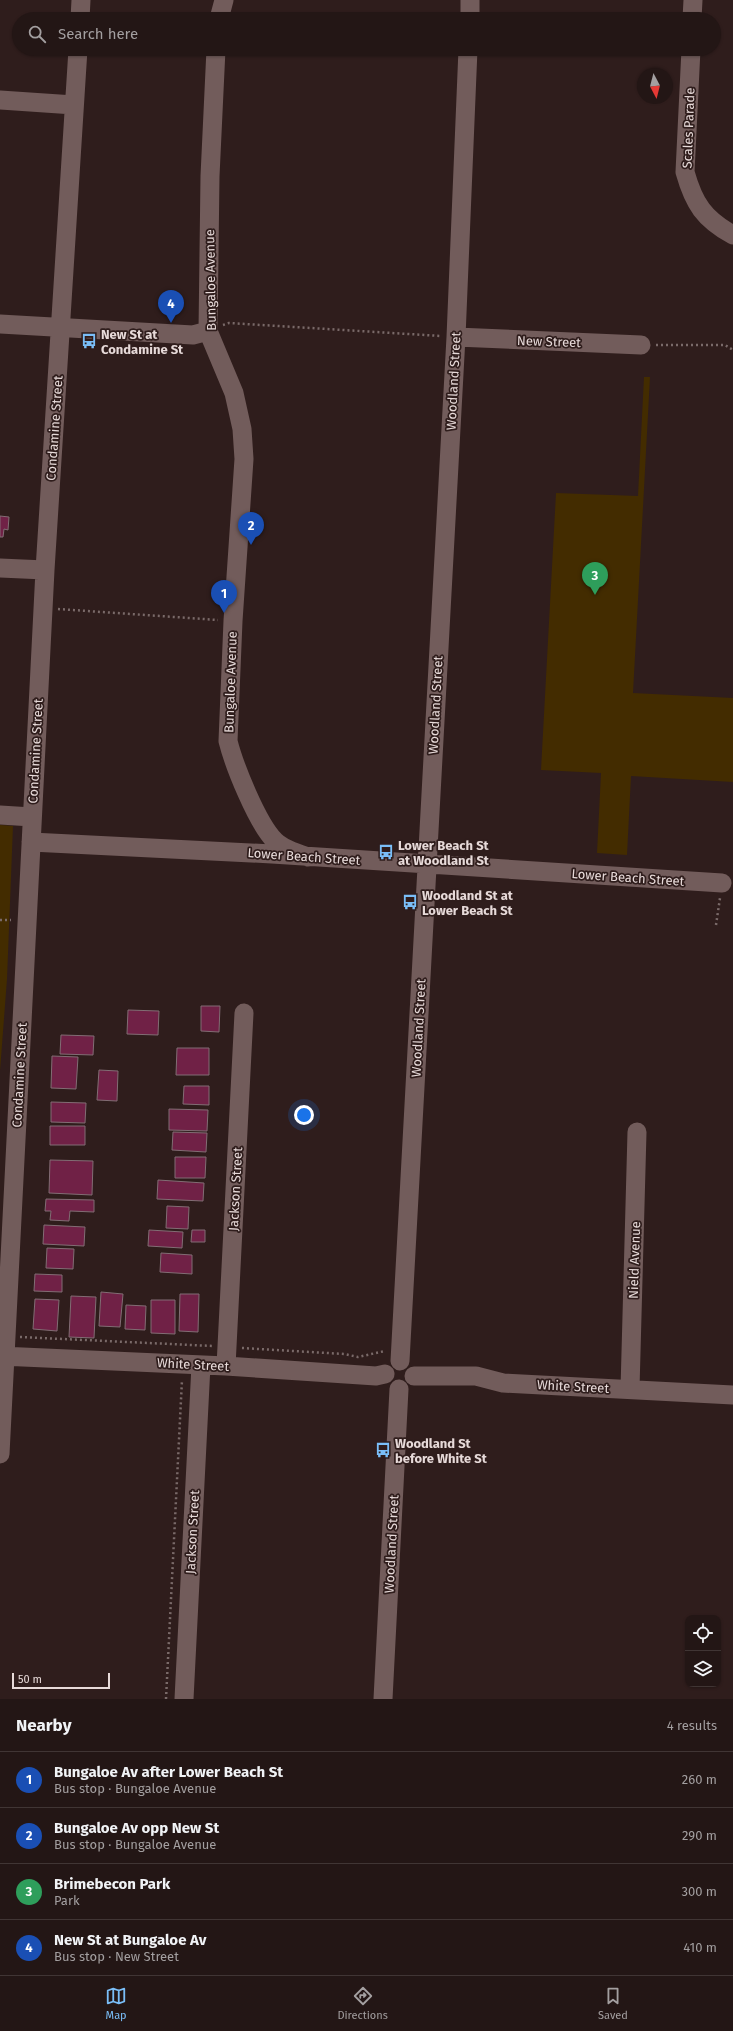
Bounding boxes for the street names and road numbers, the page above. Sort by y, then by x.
street label: Scales Parade [680,87,697,169]
street label: Bungaloe Avenue [202,229,219,331]
street label: Woodland Street [443,331,464,431]
street label: New Street [517,333,582,350]
street label: Condamine Street [43,375,66,481]
street label: Bungaloe Avenue [221,631,240,733]
street label: Woodland Street [425,655,446,755]
street label: Condamine Street [25,698,46,804]
street label: Lower Beach Street [247,845,361,868]
street label: Lower Beach Street [571,866,685,889]
street label: Woodland Street [408,978,429,1078]
street label: Condamine Street [9,1022,30,1128]
street label: Jackson Street [226,1146,245,1231]
street label: Nield Avenue [626,1221,643,1299]
street label: White Street [156,1355,230,1374]
street label: White Street [536,1377,610,1396]
street label: Jackson Street [183,1489,202,1574]
street label: Woodland Street [381,1494,402,1594]

